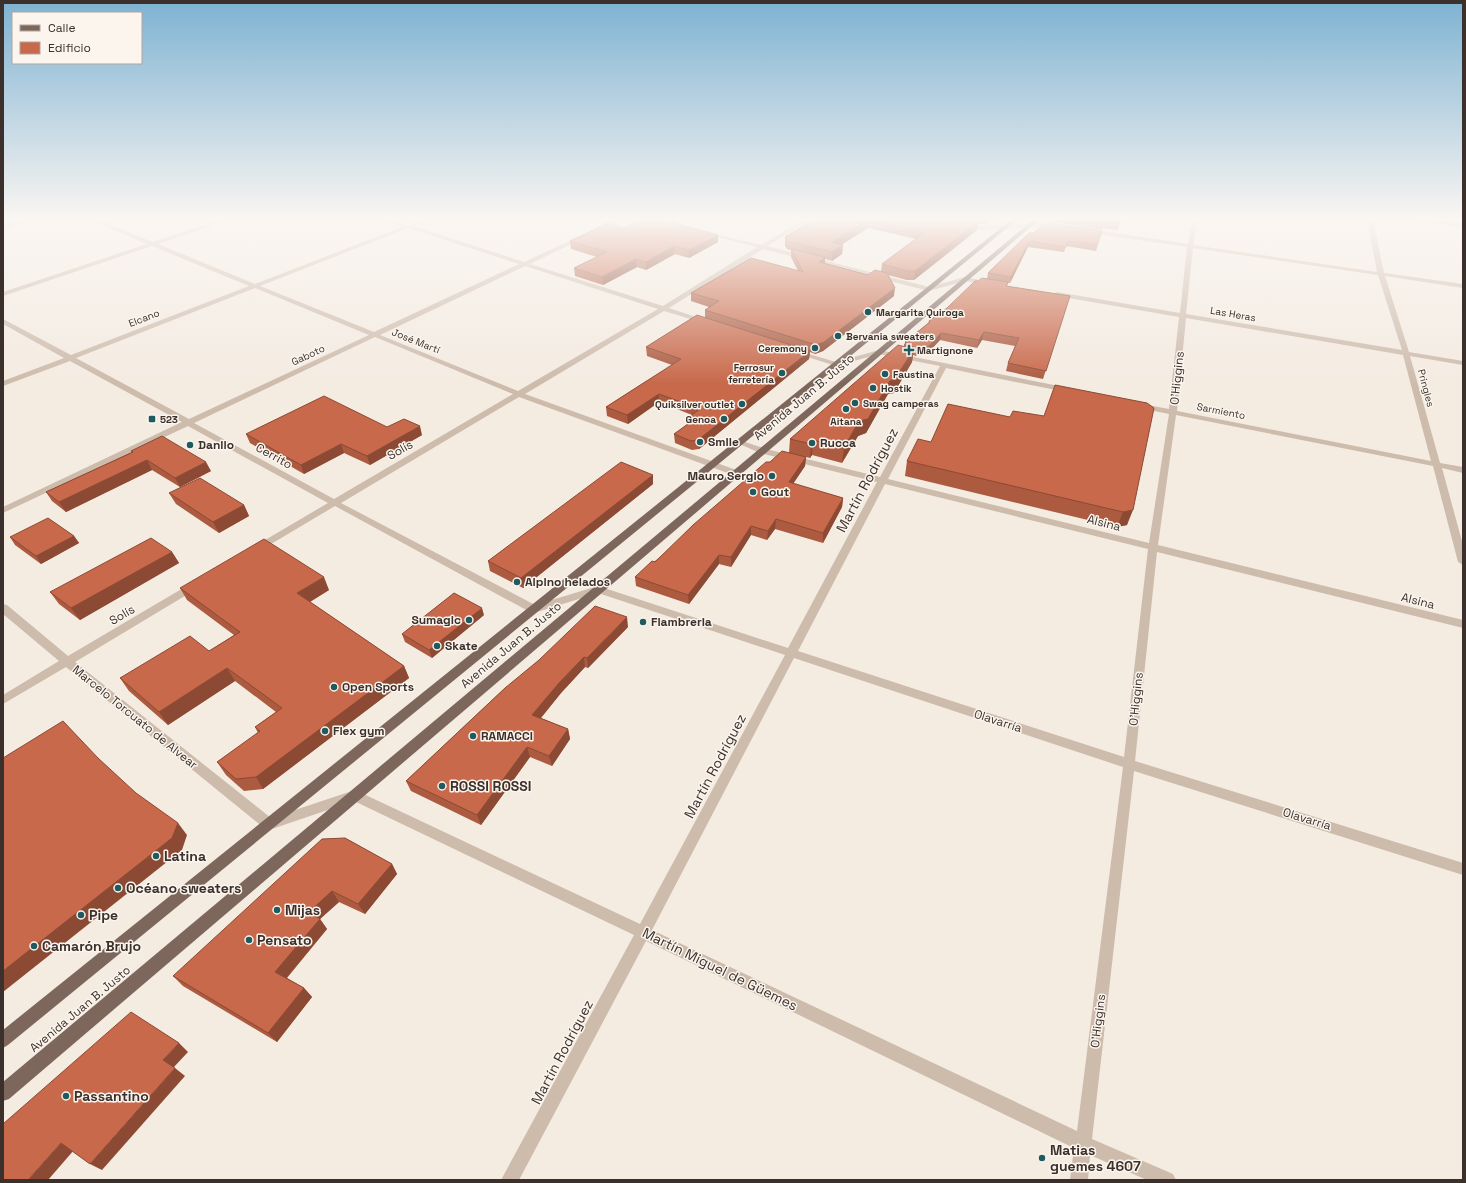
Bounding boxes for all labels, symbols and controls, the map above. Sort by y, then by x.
legend [12,12,142,64]
text: Calle [48,20,76,36]
text: Edificio [48,40,91,56]
street label: Las Heras [1209,304,1257,324]
street label: Elcano [127,306,161,330]
place label: Margarita Quiroga [876,306,964,319]
marker: Margarita Quiroga [863,307,873,317]
street label: José Martí [390,325,443,357]
place label: Bervania sweaters [846,330,934,343]
marker: Bervania sweaters [833,331,843,341]
street label: Gaboto [289,342,327,368]
place label: Ceremony [758,342,807,355]
marker: Ceremony [810,343,820,353]
place label: Martignone [917,344,974,357]
marker: Martignone [904,345,914,355]
street label: Avenida Juan B. Justo [750,350,858,444]
street label: O'Higgins [1166,350,1188,406]
place label: Ferrosur ferretería [728,361,774,386]
marker: Ferrosur ferretería [777,368,787,378]
place label: Faustina [893,368,935,381]
street label: Pringles [1415,368,1437,408]
marker: Faustina [880,369,890,379]
place label: Hostik [881,382,912,395]
marker: Hostik [868,383,878,393]
place label: Swag camperas [863,397,939,410]
place label: Quiksilver outlet [655,398,734,411]
marker: Swag camperas [850,398,860,408]
marker: Quiksilver outlet [737,399,747,409]
street label: Sarmiento [1196,400,1246,422]
marker: Aitana [841,404,851,414]
place label: 523 [160,413,178,426]
place label: Genoa [686,413,716,426]
marker: 523 [147,414,157,424]
marker: Genoa [719,414,729,424]
place label: Aitana [830,415,862,428]
street label: Martín Rodríguez [832,425,902,535]
place label: Smile [708,434,739,450]
place label: Rucca [820,435,856,451]
street label: Solís [384,436,416,464]
place label: Danilo [198,437,234,453]
marker: Smile [695,437,705,447]
marker: Rucca [807,438,817,448]
street label: Cerrito [253,439,295,473]
marker: Danilo [185,440,195,450]
place label: Mauro Sergio [687,468,764,484]
marker: Mauro Sergio [767,471,777,481]
place label: Gout [761,484,789,500]
marker: Gout [748,487,758,497]
street label: Alsina [1086,511,1123,535]
place label: Alpino helados [525,574,610,590]
marker: Alpino helados [512,577,522,587]
street label: Alsina [1400,589,1437,613]
street label: Avenida Juan B. Justo [457,598,565,692]
street label: Solís [106,601,138,629]
place label: Sumagic [411,612,461,628]
place label: Fiambreria [651,614,712,630]
marker: Sumagic [464,615,474,625]
marker: Fiambreria [638,617,648,627]
place label: Skate [445,638,478,654]
marker: Skate [432,641,442,651]
street label: Marcelo Torcuato de Alvear [69,662,201,773]
street label: O'Higgins [1125,671,1147,727]
place label: Open Sports [342,679,414,695]
marker: Open Sports [329,682,339,692]
street label: Olavarría [972,706,1024,736]
street label: Martín Rodríguez [680,711,750,821]
place label: Flex gym [333,723,385,739]
marker: Flex gym [320,726,330,736]
place label: RAMACCI [481,728,533,744]
marker: RAMACCI [468,731,478,741]
place label: ROSSI ROSSI [450,777,532,795]
marker: ROSSI ROSSI [437,781,447,791]
street label: Olavarría [1281,804,1333,834]
place label: Latina [164,847,206,865]
marker: Latina [151,851,161,861]
place label: Océano sweaters [126,879,241,897]
marker: Océano sweaters [113,883,123,893]
place label: Mijas [285,901,320,919]
marker: Mijas [272,905,282,915]
place label: Pipe [89,906,118,924]
marker: Pipe [76,910,86,920]
street label: Martín Miguel de Güemes [639,924,801,1014]
place label: Pensato [257,931,312,949]
marker: Pensato [244,935,254,945]
place label: Camarón Brujo [42,937,141,955]
marker: Camarón Brujo [29,941,39,951]
street label: Avenida Juan B. Justo [26,962,134,1056]
street label: O'Higgins [1087,993,1109,1049]
street label: Martín Rodríguez [527,997,597,1107]
place label: Passantino [74,1087,149,1105]
marker: Passantino [61,1091,71,1101]
place label: Matias guemes 4607 [1050,1141,1141,1175]
marker: Matias guemes 4607 [1037,1153,1047,1163]

